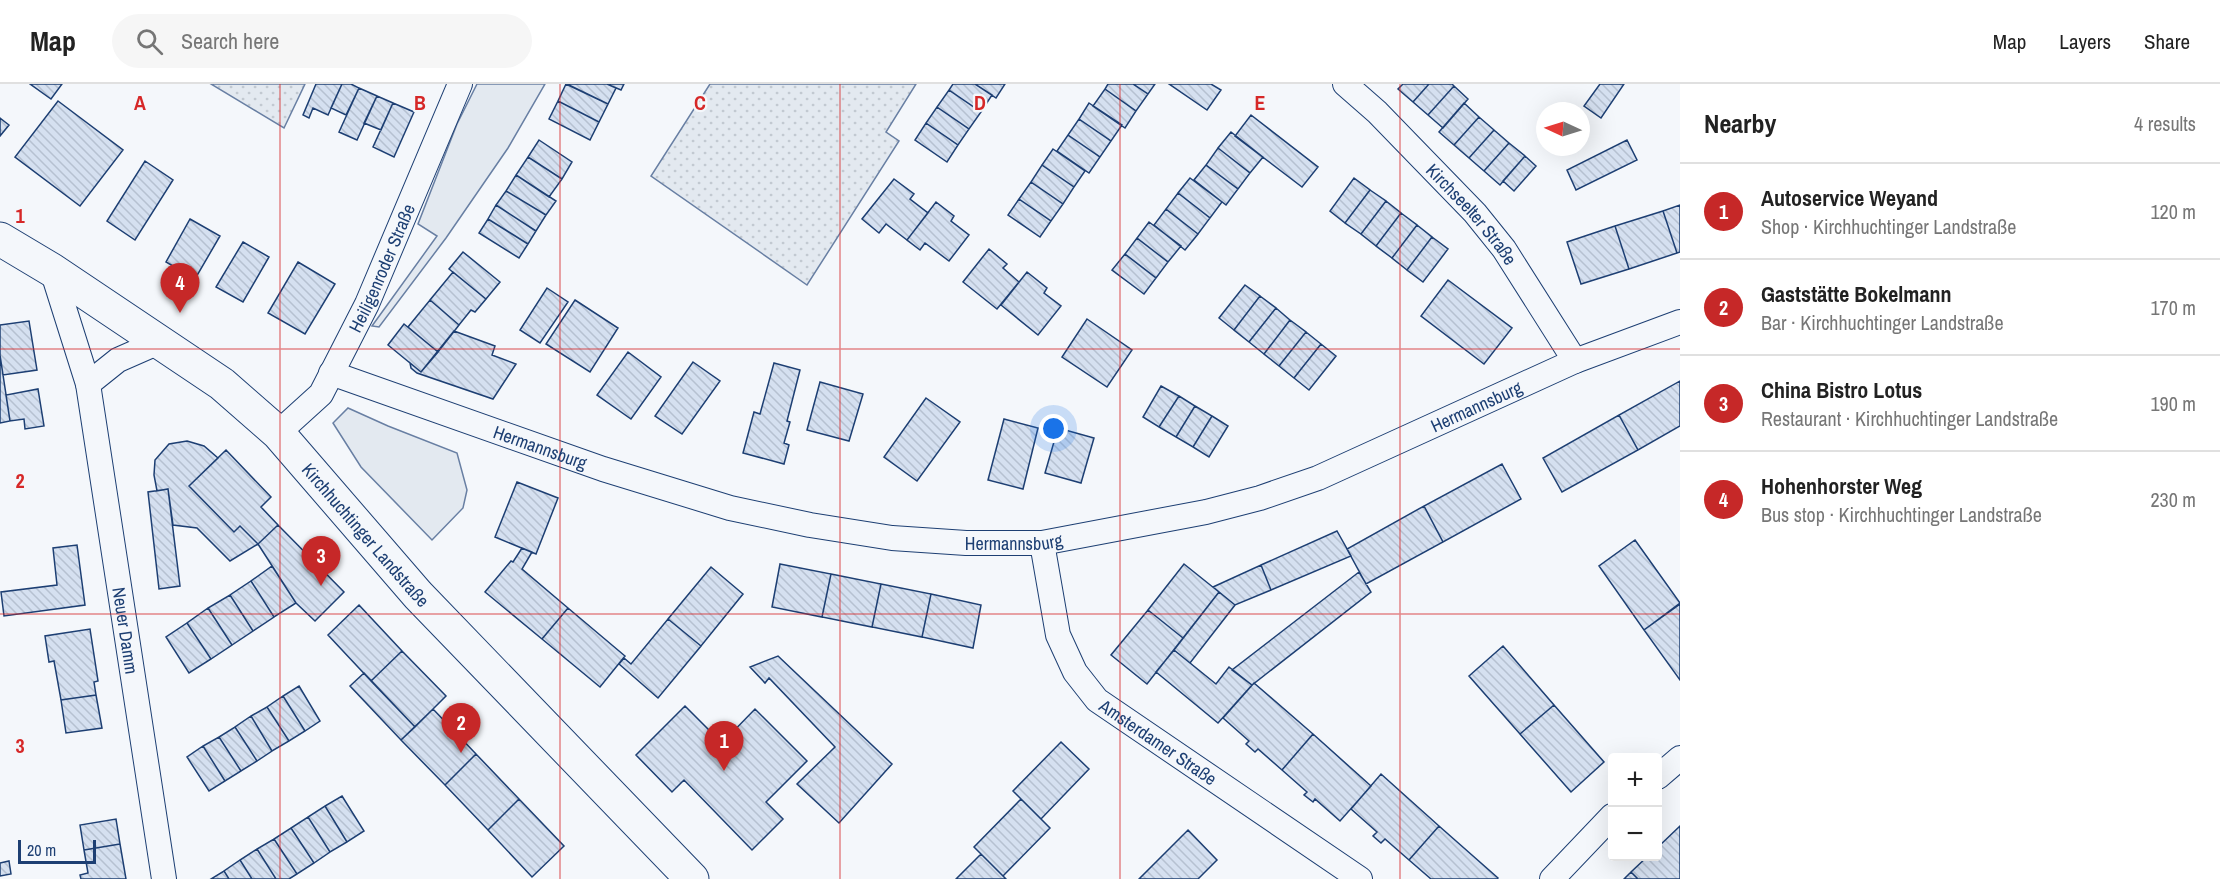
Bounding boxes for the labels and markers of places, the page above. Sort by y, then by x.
pin: 4 [160,264,200,313]
pin: 3 [302,536,340,586]
pin: 2 [442,704,480,753]
pin: 1 [704,722,744,771]

